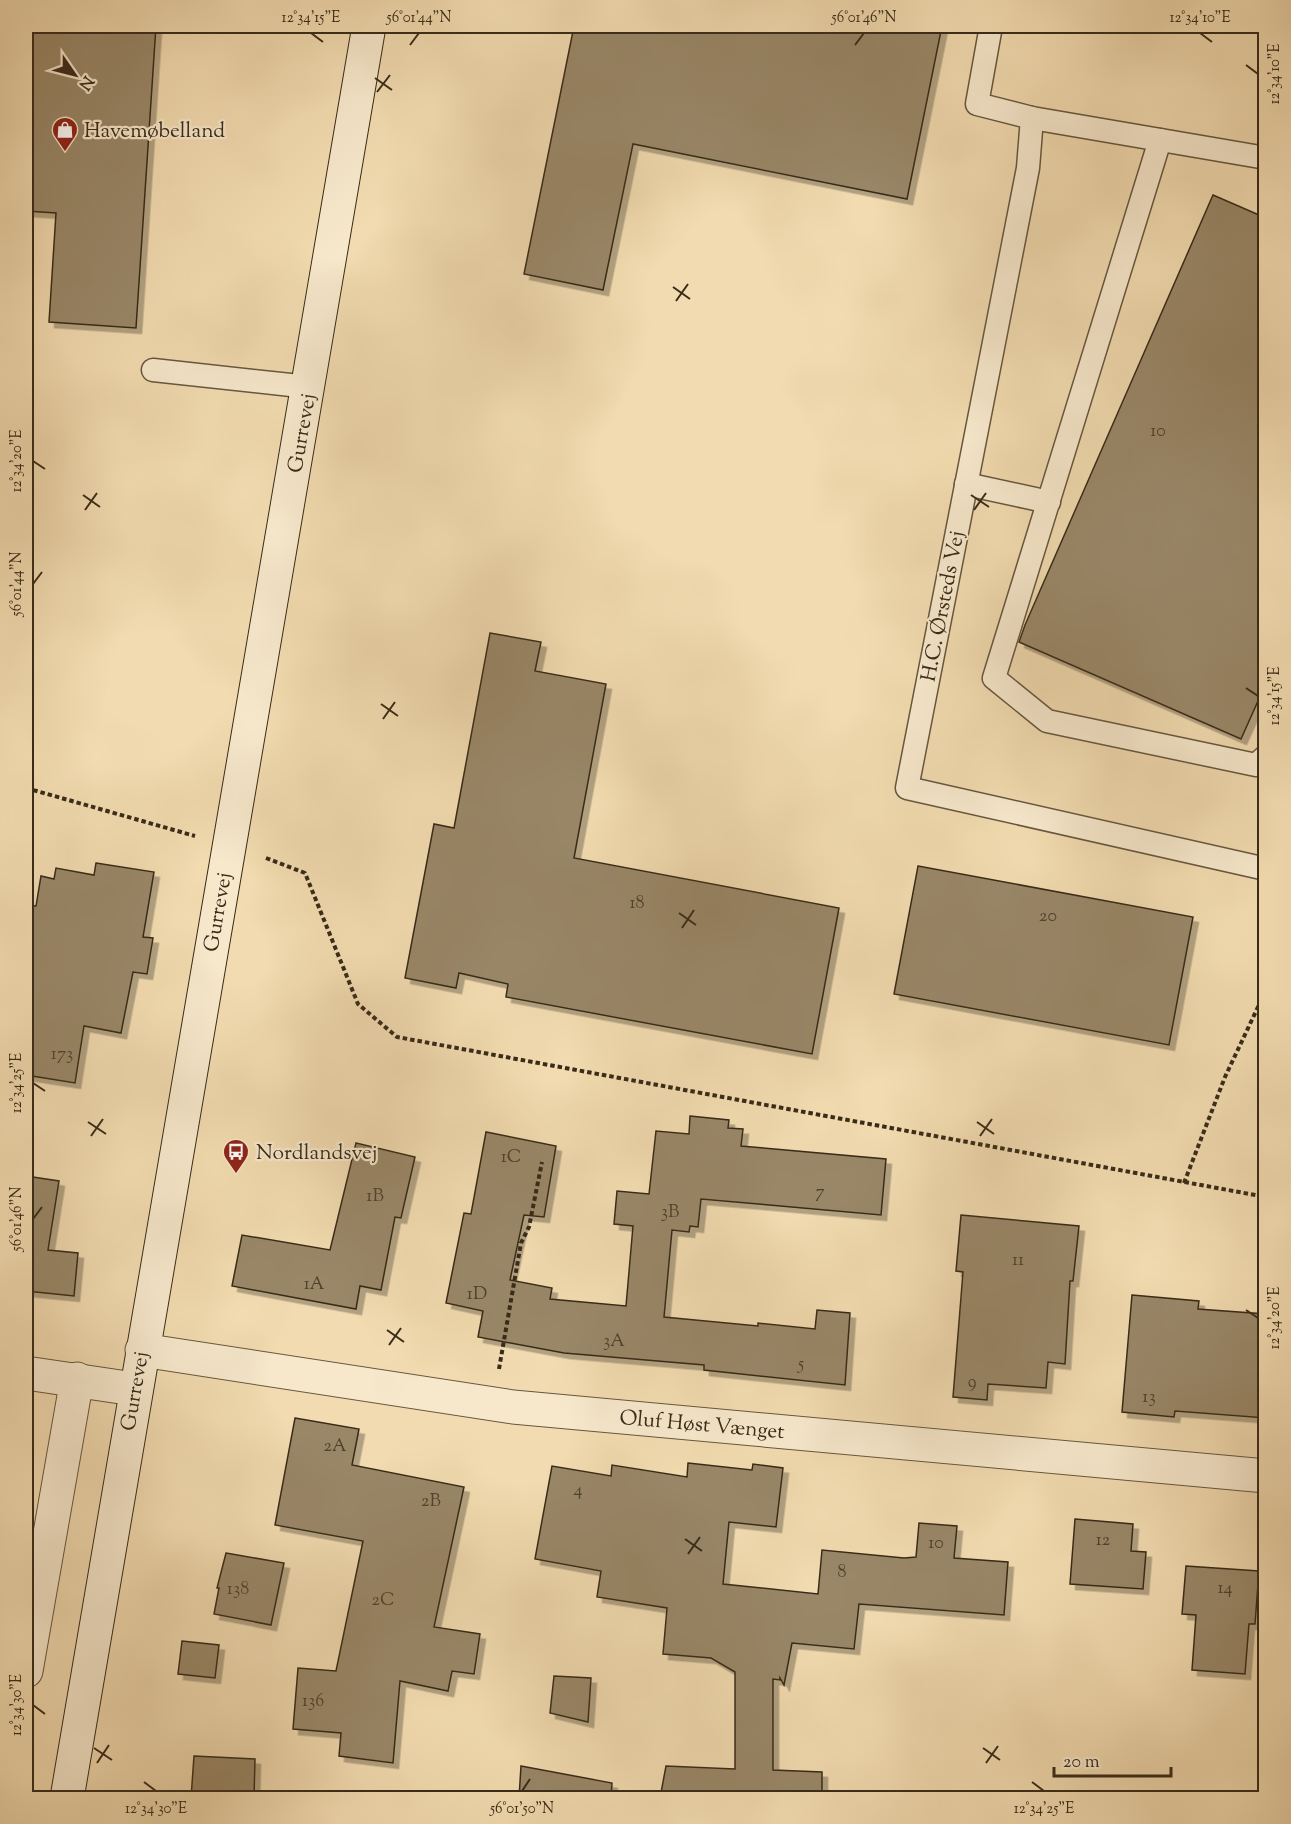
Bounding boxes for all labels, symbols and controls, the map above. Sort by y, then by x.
text: 12°34'15"E [282,8,340,29]
text: 56°01'44"N [386,8,452,29]
text: 56°01'46"N [831,8,896,29]
text: 12°34'10"E [1169,8,1231,29]
text: 12°34'10"E [1265,43,1286,105]
north arrow [45,45,105,105]
text: N [72,70,98,94]
shop icon: Havemøbelland [50,115,80,153]
place label: Havemøbelland [84,117,225,147]
street label: Gurrevej [281,391,325,476]
house number: 10 [1150,419,1166,445]
text: 12°34'20"E [7,429,28,493]
street label: H.C. Ørsteds Vej [915,528,973,684]
text: 56°01'44"N [7,551,28,617]
text: 12°34'15"E [1265,667,1286,725]
street label: Gurrevej [197,870,241,955]
house number: 18 [629,891,645,917]
house number: 20 [1039,904,1057,930]
house number: 173 [51,1042,73,1068]
text: 12°34'25"E [7,1053,28,1113]
bus stop icon: Nordlandsvej [221,1137,251,1175]
place label: Nordlandsvej [256,1139,377,1169]
house number: 1C [501,1145,521,1171]
house number: 7 [815,1180,825,1206]
house number: 1B [366,1184,384,1210]
text: 56°01'46"N [7,1187,28,1252]
house number: 3B [661,1200,679,1226]
house number: 11 [1012,1248,1024,1274]
house number: 1A [304,1272,325,1298]
house number: 1D [467,1282,487,1308]
text: 12°34'20"E [1265,1286,1286,1350]
house number: 3A [603,1329,625,1355]
street label: Gurrevej [114,1349,158,1434]
house number: 5 [797,1352,804,1378]
house number: 9 [968,1370,977,1396]
house number: 13 [1142,1385,1156,1411]
street label: Oluf Høst Vænget [618,1404,786,1448]
house number: 2A [323,1434,347,1460]
house number: 4 [573,1478,583,1504]
house number: 2B [421,1489,441,1515]
house number: 12 [1096,1528,1111,1554]
house number: 10 [928,1531,944,1557]
house number: 8 [838,1560,847,1586]
house number: 14 [1217,1576,1233,1602]
house number: 138 [227,1577,249,1603]
house number: 2C [372,1588,394,1614]
text: 12°34'30"E [7,1674,28,1736]
house number: 136 [302,1689,324,1715]
scale bar [1054,1740,1171,1778]
text: 20 m [1063,1750,1100,1776]
text: 12°34'30"E [125,1799,187,1820]
text: 56°01'50"N [489,1799,554,1820]
text: 12°34'25"E [1014,1799,1074,1820]

